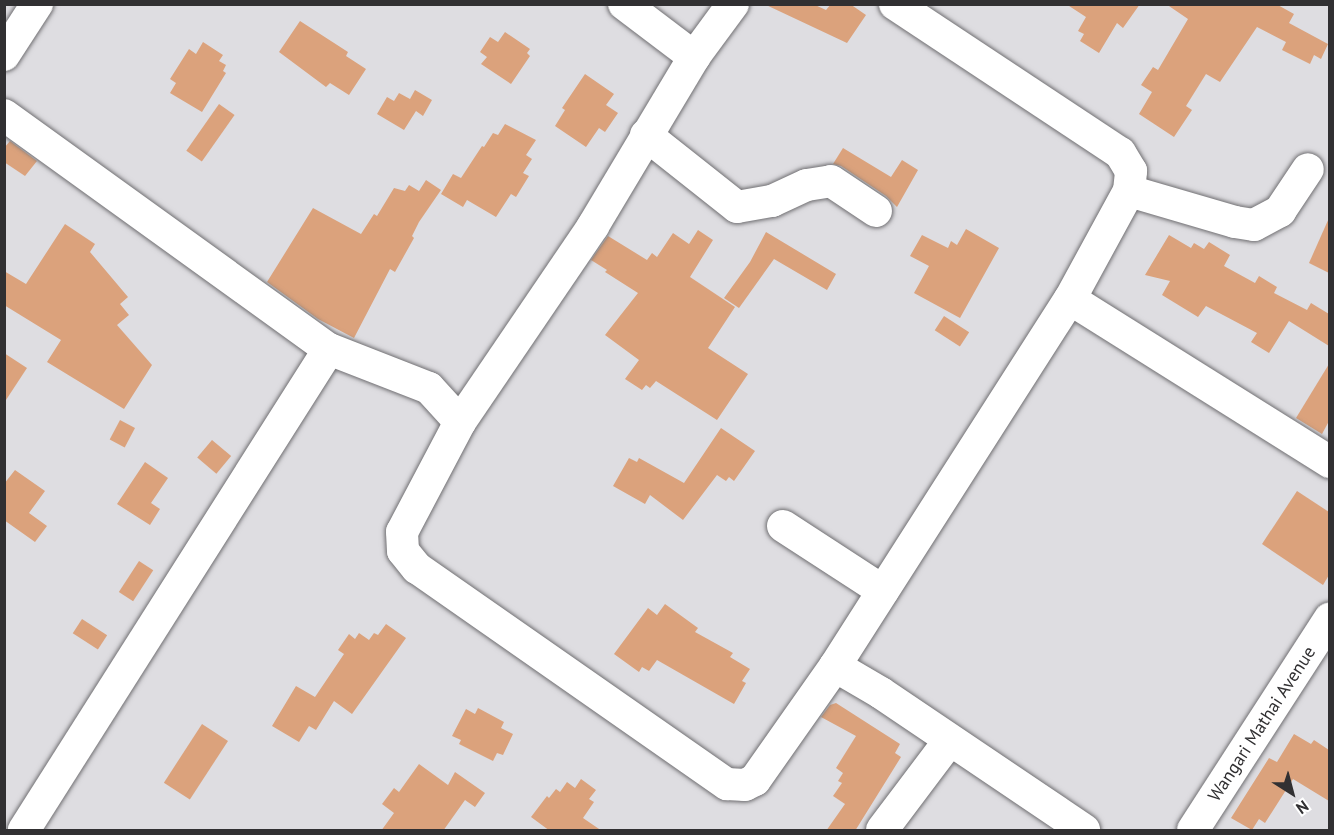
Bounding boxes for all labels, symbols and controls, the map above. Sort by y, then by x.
street label: Wangari Mathai Avenue [1204,642,1320,806]
north arrow [1262,763,1322,823]
text: N [1292,796,1313,819]

